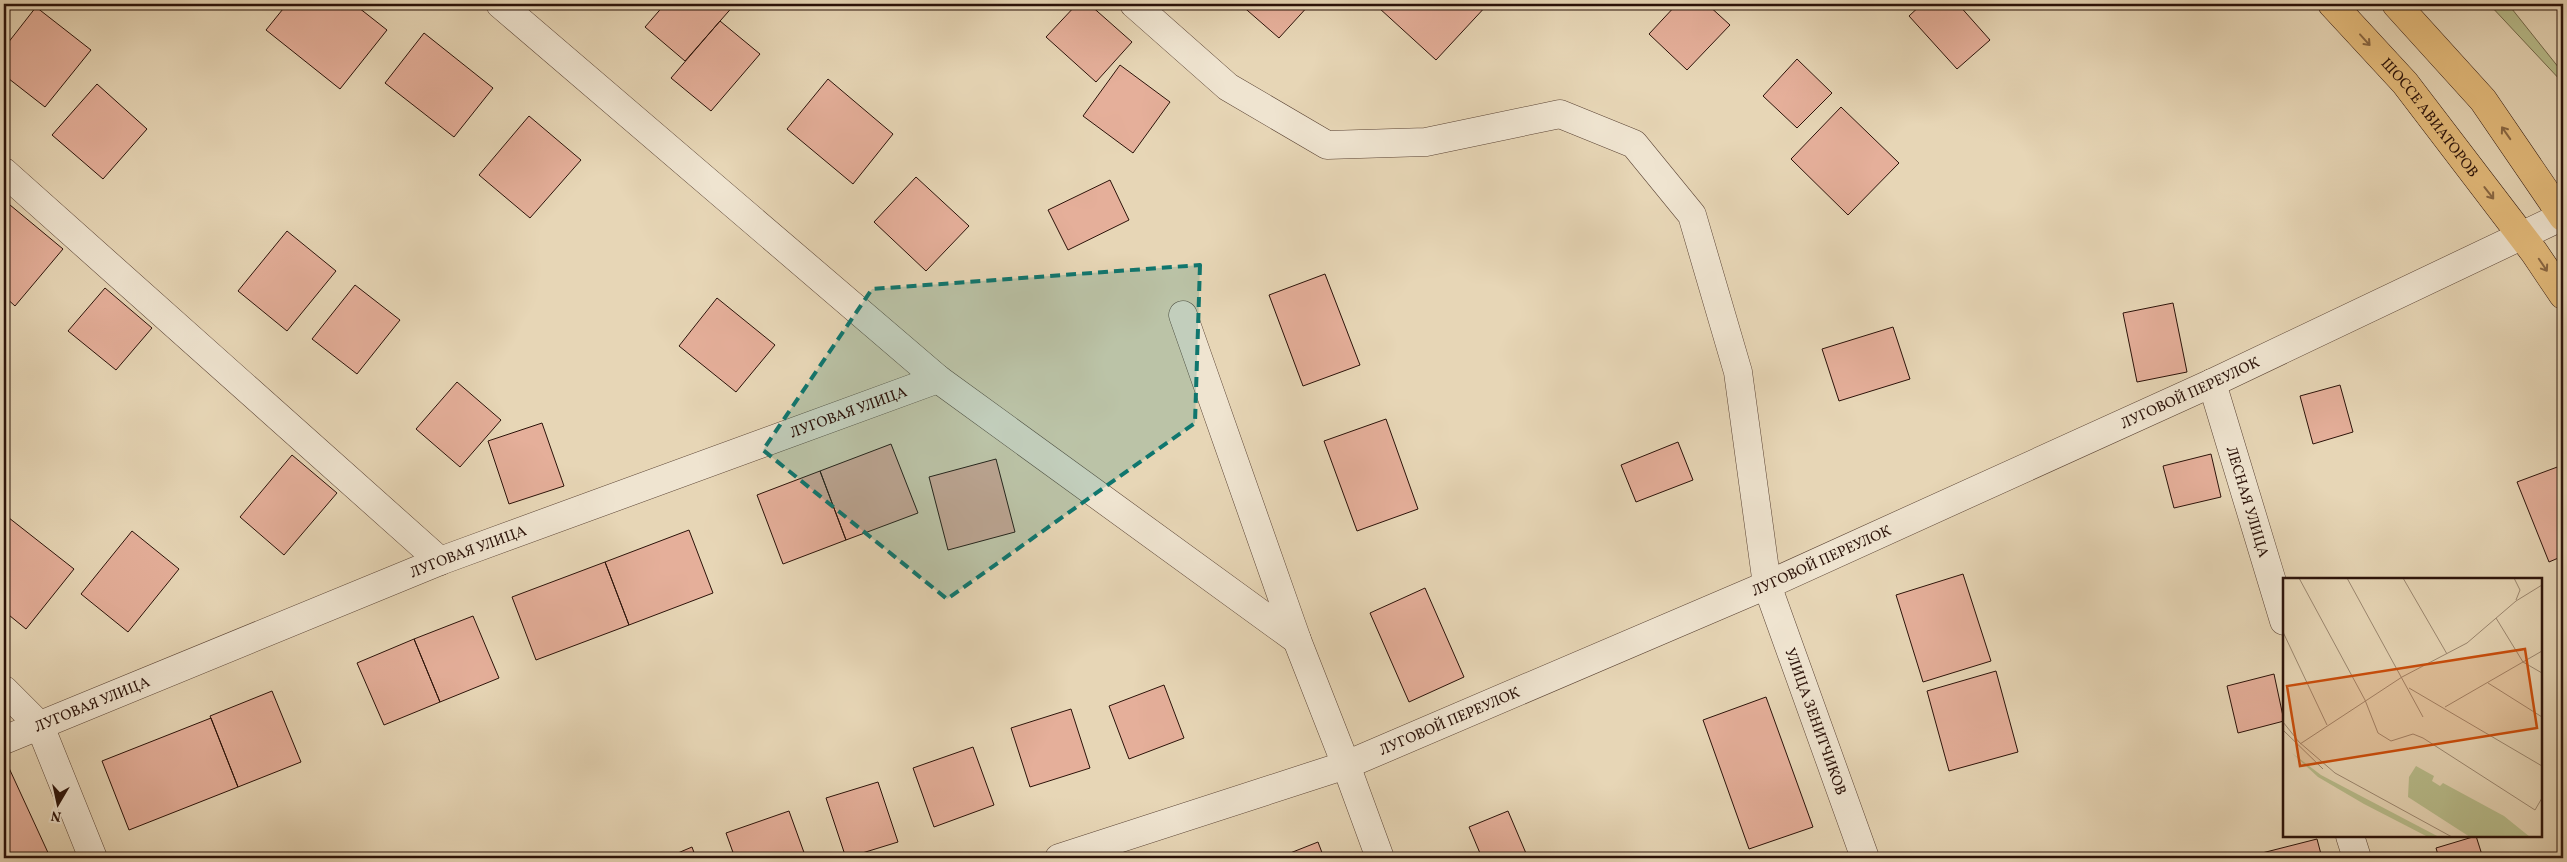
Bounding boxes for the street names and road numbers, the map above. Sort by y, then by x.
street label: ШОССЕ АВИАТОРОВ [2375,54,2482,182]
street label: ЛУГОВОЙ ПЕРЕУЛОК [2117,353,2263,435]
street label: ЛУГОВАЯ УЛИЦА [787,382,911,444]
street label: ЛЕСНАЯ УЛИЦА [2220,444,2273,561]
street label: ЛУГОВАЯ УЛИЦА [407,521,530,584]
street label: ЛУГОВОЙ ПЕРЕУЛОК [1749,521,1895,602]
street label: УЛИЦА ЗЕНИТЧИКОВ [1778,645,1851,798]
street label: ЛУГОВАЯ УЛИЦА [31,672,154,738]
street label: ЛУГОВОЙ ПЕРЕУЛОК [1376,683,1523,762]

